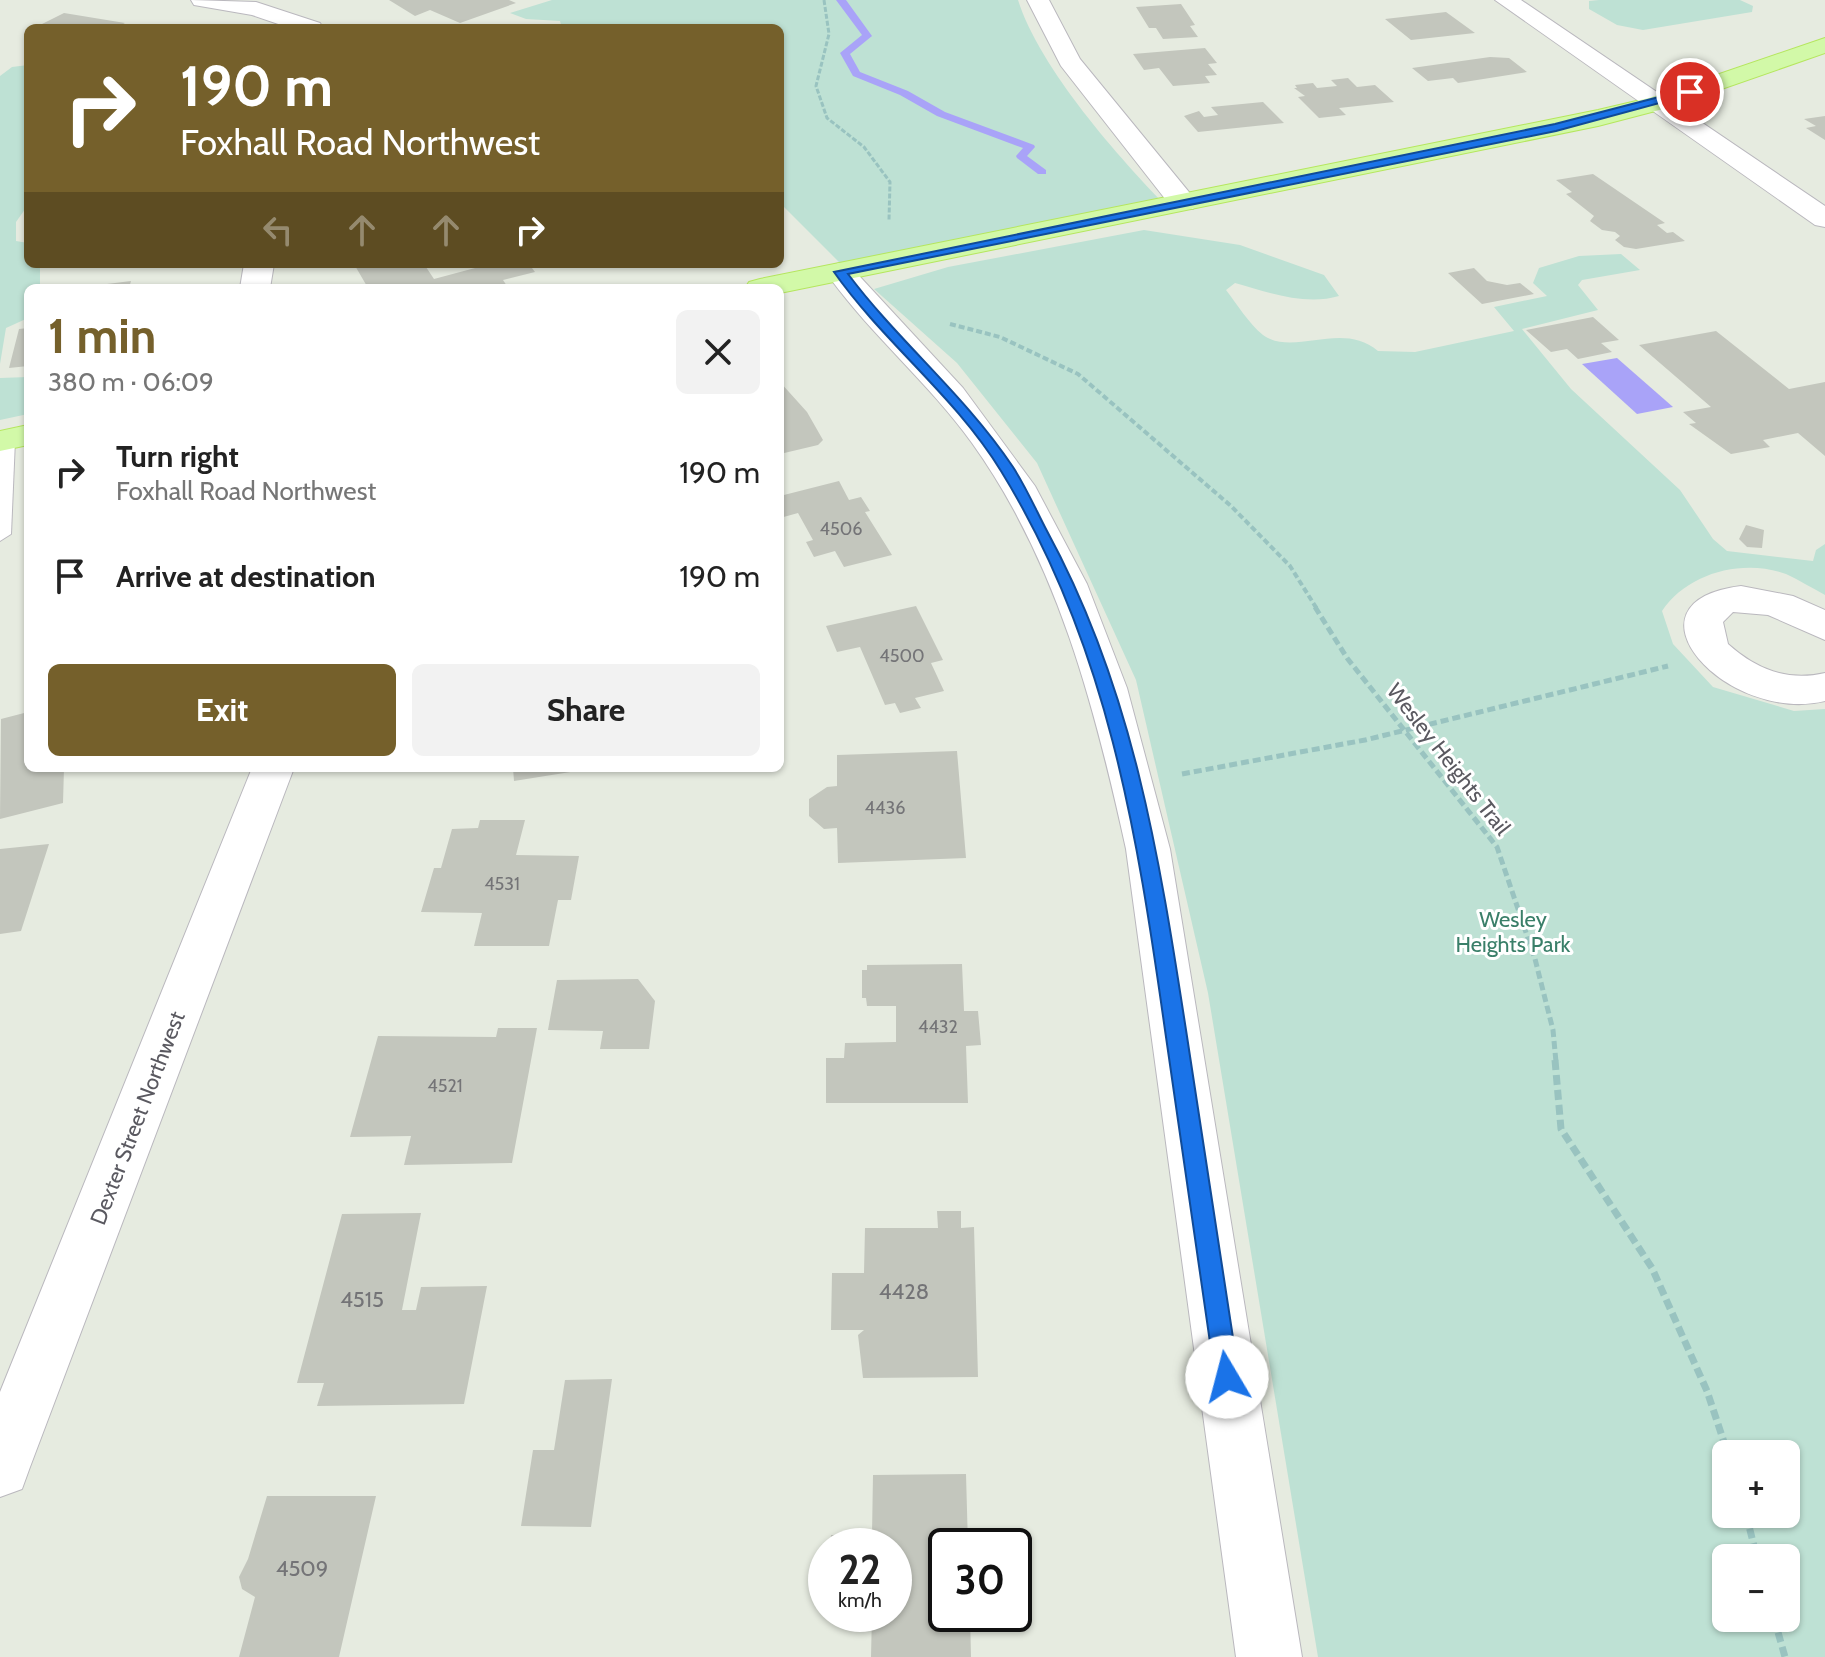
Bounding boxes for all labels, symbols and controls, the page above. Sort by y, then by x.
text: 190 m [180,52,333,120]
icon: right [48,56,152,160]
pin [1656,58,1724,126]
icon: arrive [1668,70,1712,114]
text: Foxhall Road Northwest [180,120,540,164]
icon: left [256,208,300,252]
icon: ahead [340,208,384,252]
icon: ahead [424,208,468,252]
icon: right [508,208,552,252]
text: 1 min [48,307,156,365]
button: close [676,310,760,394]
text: 380 m · 06:09 [48,366,214,398]
text: Turn right [116,438,239,475]
icon: right [48,450,92,494]
text: 190 m [679,454,760,491]
text: Foxhall Road Northwest [116,475,376,507]
house number: 4506 [820,518,862,540]
icon: arrive [48,554,92,598]
text: Arrive at destination [116,558,376,595]
text: 190 m [679,558,760,595]
house number: 4500 [879,645,925,667]
button: Exit [48,664,396,756]
button: Share [412,664,760,756]
street label: Wesley Heights Trail [1381,678,1517,841]
house number: 4436 [865,797,905,819]
house number: 4531 [484,873,520,895]
park label: Wesley Heights Park [1456,906,1571,958]
street label: Dexter Street Northwest [84,1007,191,1229]
house number: 4432 [918,1016,958,1038]
house number: 4521 [427,1075,463,1097]
house number: 4428 [879,1278,929,1305]
house number: 4515 [340,1286,384,1313]
position arrow [1185,1335,1269,1419]
map controls [1712,1440,1800,1632]
button: + [1712,1440,1800,1528]
speed limit sign: 30 [928,1528,1032,1632]
button: − [1712,1544,1800,1632]
text: 22 [839,1545,881,1594]
house number: 4509 [276,1555,328,1582]
text: km/h [838,1588,882,1612]

